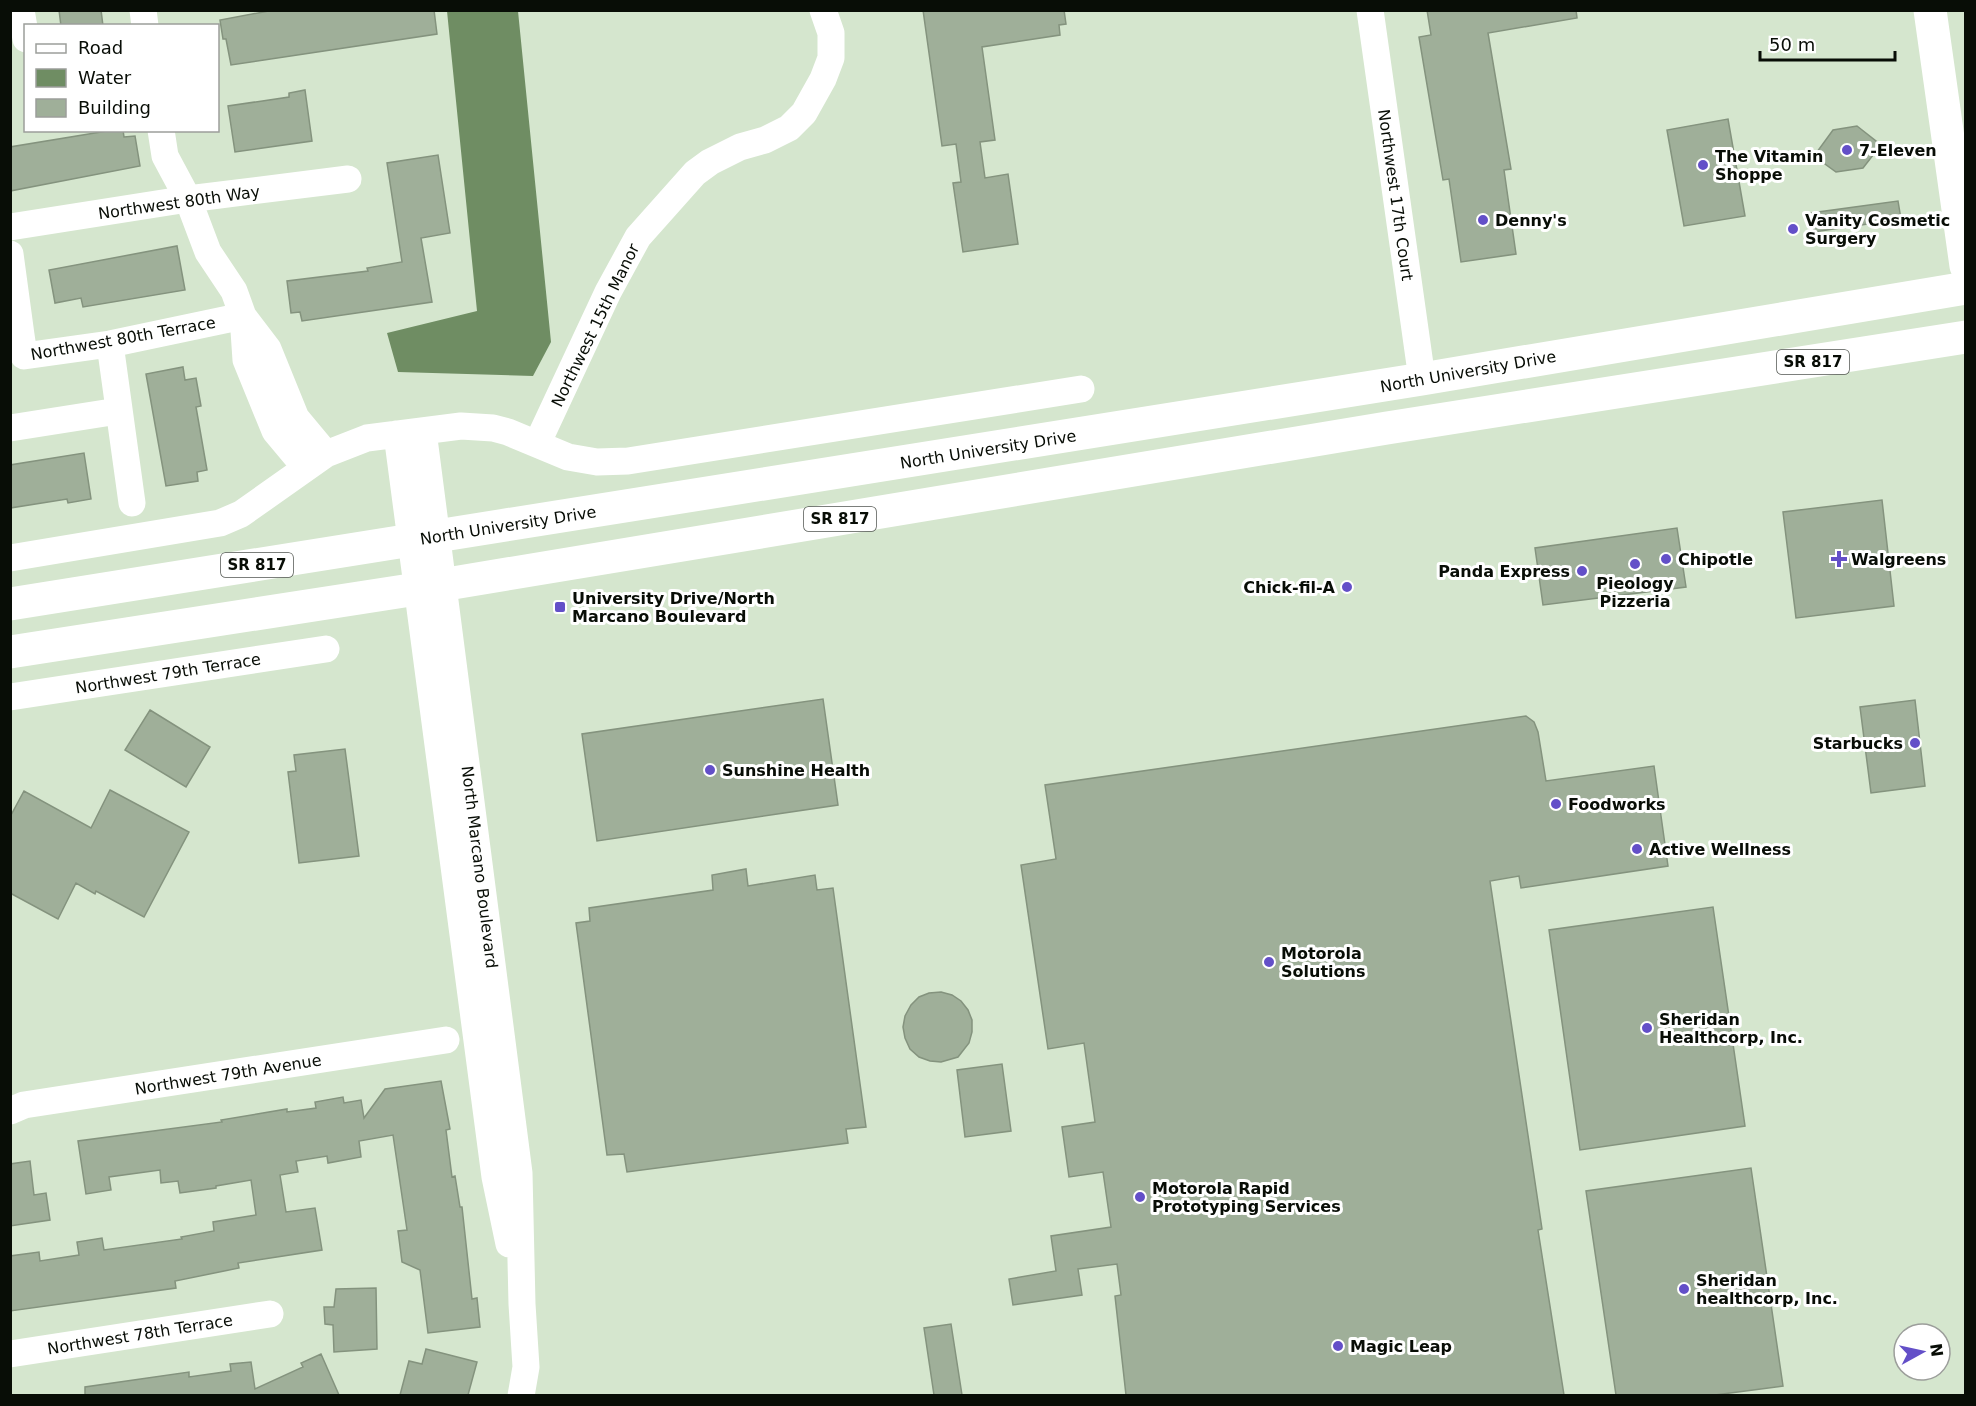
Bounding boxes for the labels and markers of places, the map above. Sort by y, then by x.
place label: 7-Eleven [1859,141,1937,160]
marker: 7-Eleven [1840,143,1854,157]
place label: The Vitamin Shoppe [1715,147,1823,184]
marker: The Vitamin Shoppe [1696,158,1710,172]
place label: Denny's [1495,211,1567,230]
place label: Vanity Cosmetic Surgery [1805,211,1950,248]
marker: Denny's [1476,213,1490,227]
marker: Vanity Cosmetic Surgery [1786,222,1800,236]
place label: Chipotle [1678,550,1753,569]
place label: Walgreens [1851,550,1946,569]
marker: Chipotle [1659,552,1673,566]
marker: Walgreens [1832,552,1846,566]
marker: Pieology Pizzeria [1628,557,1642,571]
place label: Panda Express [1438,562,1570,581]
marker: Panda Express [1575,564,1589,578]
place label: Pieology Pizzeria [1596,574,1674,611]
place label: Chick-fil-A [1243,578,1336,597]
marker: Chick-fil-A [1340,580,1354,594]
place label: University Drive/North Marcano Boulevard [572,589,775,626]
marker: University Drive/North Marcano Boulevard [553,600,567,614]
place label: Starbucks [1813,734,1903,753]
marker: Starbucks [1908,736,1922,750]
place label: Sunshine Health [722,761,870,780]
marker: Sunshine Health [703,763,717,777]
place label: Foodworks [1568,795,1666,814]
marker: Foodworks [1549,797,1563,811]
place label: Active Wellness [1649,840,1791,859]
marker: Active Wellness [1630,842,1644,856]
place label: Motorola Solutions [1281,944,1365,981]
marker: Motorola Solutions [1262,955,1276,969]
place label: Sheridan Healthcorp, Inc. [1659,1010,1803,1047]
marker: Sheridan Healthcorp, Inc. [1640,1021,1654,1035]
place label: Motorola Rapid Prototyping Services [1152,1179,1341,1216]
marker: Motorola Rapid Prototyping Services [1133,1190,1147,1204]
place label: Sheridan healthcorp, Inc. [1696,1271,1838,1308]
marker: Sheridan healthcorp, Inc. [1677,1282,1691,1296]
place label: Magic Leap [1350,1337,1452,1356]
marker: Magic Leap [1331,1339,1345,1353]

